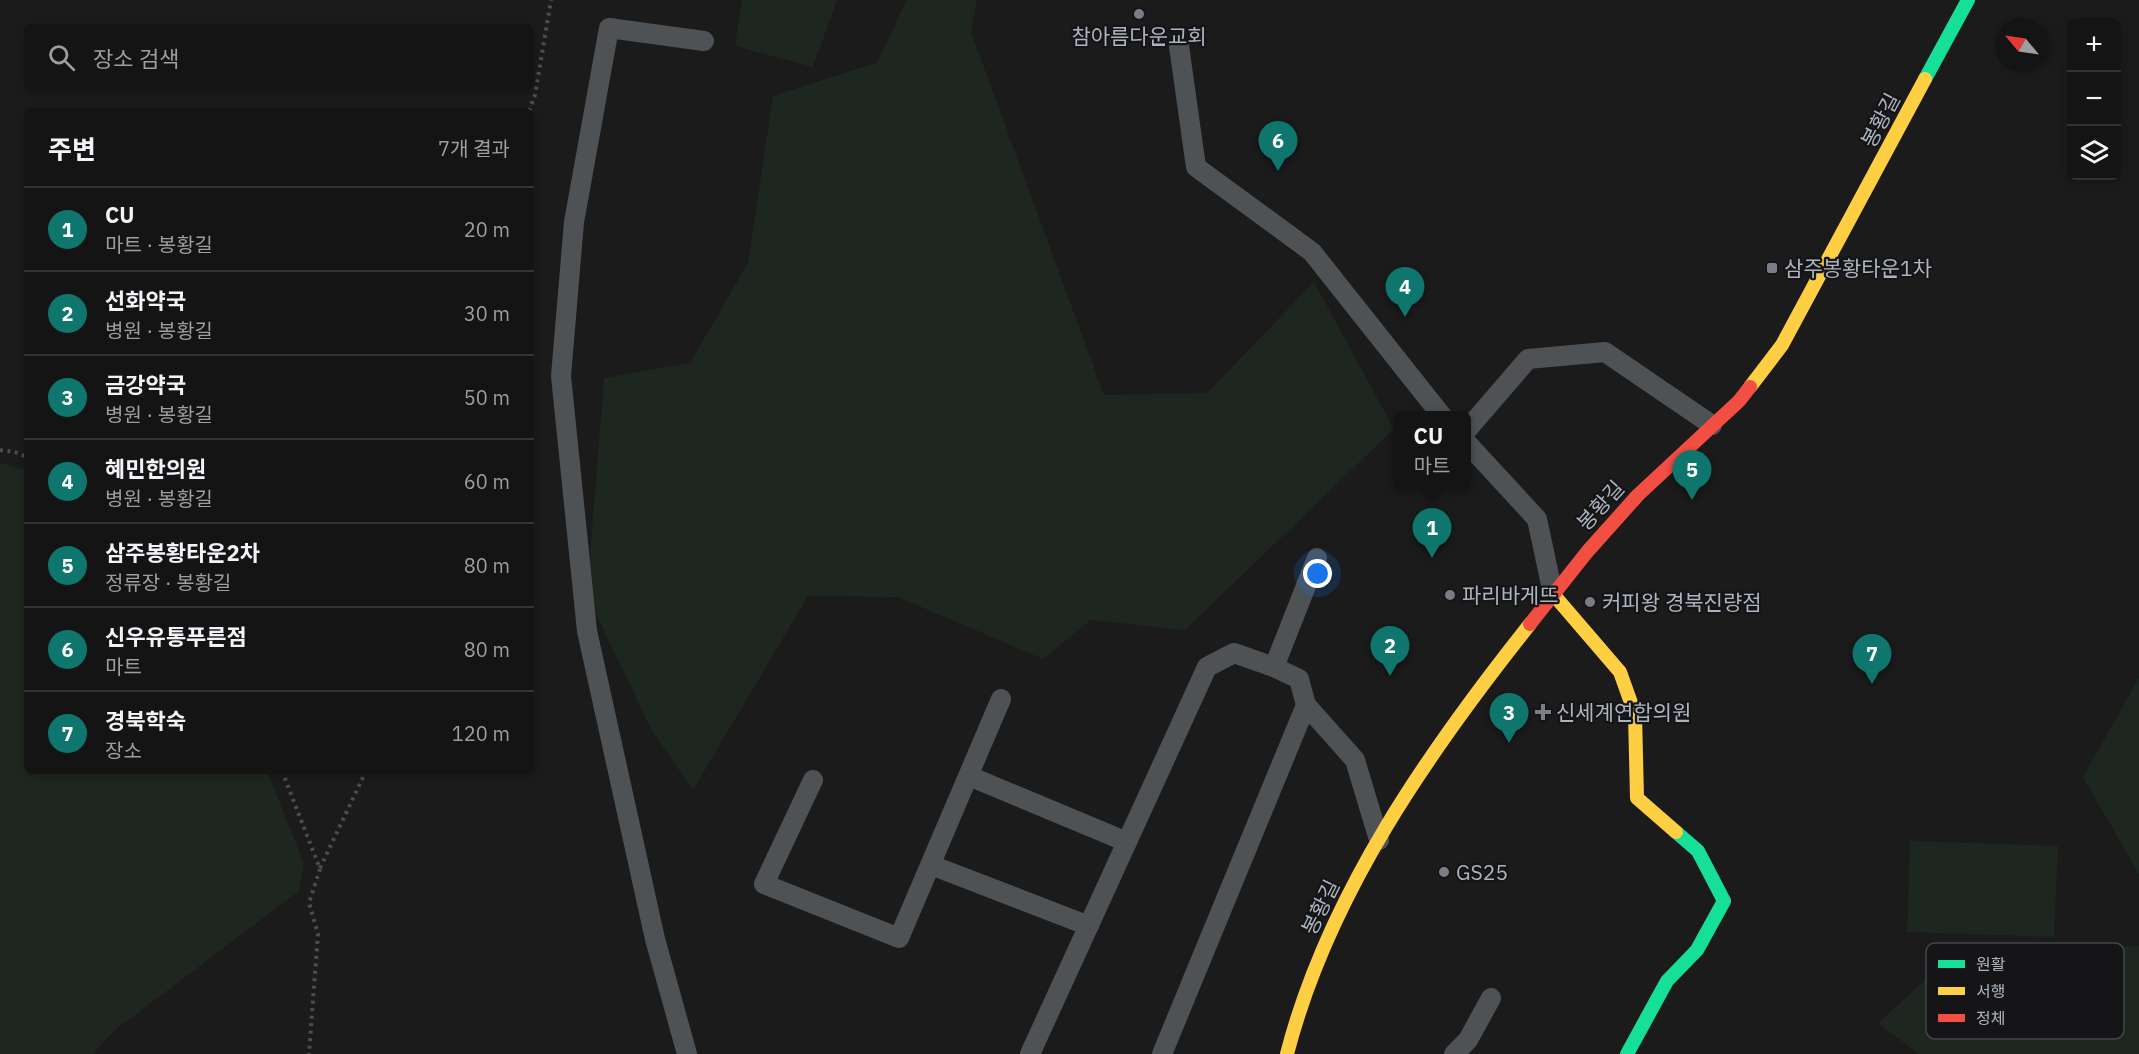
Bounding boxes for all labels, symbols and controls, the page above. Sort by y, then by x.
marker: 참아름다운교회 [1132,7,1146,21]
north arrow [1995,18,2049,72]
map controls [2067,18,2121,180]
button: + [2067,18,2121,72]
place label: 참아름다운교회 [1071,22,1207,50]
search box [24,24,534,90]
icon: search [45,41,78,74]
text: 장소 검색 [93,44,179,73]
button: − [2067,72,2121,126]
street label: 봉황길 [1854,88,1906,152]
pin: 6 [1258,122,1298,171]
button: layers [2067,126,2121,180]
text: 주변 [48,132,96,166]
text: 7개 결과 [438,135,510,162]
text: CU [105,200,135,229]
text: 1 [62,216,74,243]
text: 20 m [464,216,510,243]
text: 마트 · 봉황길 [105,231,213,258]
place label: 삼주봉황타운1차 [1784,254,1932,282]
marker: 삼주봉황타운1차 [1765,261,1779,275]
pin: 4 [1386,268,1424,317]
text: 선화약국 [105,286,186,315]
text: 2 [62,300,74,327]
text: 30 m [464,300,510,327]
text: 병원 · 봉황길 [105,317,213,344]
text: 금강약국 [105,370,186,399]
text: 3 [62,384,74,411]
text: 50 m [464,384,510,411]
text: 병원 · 봉황길 [105,401,213,428]
popup [1393,411,1471,489]
text: CU [1414,421,1443,450]
pin: 5 [1672,450,1712,500]
text: 마트 [1414,452,1450,479]
text: 혜민한의원 [105,454,206,483]
text: 4 [62,468,74,495]
text: 60 m [464,468,510,495]
street label: 봉황길 [1570,474,1630,536]
text: 병원 · 봉황길 [105,485,213,512]
pin: 1 [1412,508,1452,558]
text: 삼주봉황타운2차 [105,538,260,567]
text: 5 [62,552,74,579]
text: 80 m [464,552,510,579]
your location [1303,559,1332,588]
text: 정류장 · 봉황길 [105,569,231,596]
place label: 파리바게뜨 [1462,581,1559,609]
marker: 파리바게뜨 [1443,588,1457,602]
place label: 커피왕 경북진량점 [1602,588,1762,616]
marker: 커피왕 경북진량점 [1583,595,1597,609]
text: 신우유통푸른점 [105,622,247,651]
pin: 2 [1370,626,1410,676]
pin: 7 [1852,634,1892,684]
text: 6 [62,636,74,663]
text: 80 m [464,636,510,663]
text: 마트 [105,653,142,680]
pin: 3 [1490,694,1528,743]
place label: 신세계연합의원 [1556,698,1691,726]
marker: 신세계연합의원 [1534,703,1552,721]
text: 경북학숙 [105,706,186,735]
text: 7 [62,720,74,747]
text: 120 m [452,720,510,747]
text: 장소 [105,737,142,764]
place label: GS25 [1456,858,1508,886]
marker: GS25 [1437,865,1451,879]
street label: 봉황길 [1295,875,1345,939]
legend [1926,943,2124,1039]
text: 원활 [1976,954,2006,974]
text: 서행 [1976,981,2005,1001]
text: 정체 [1976,1008,2005,1028]

